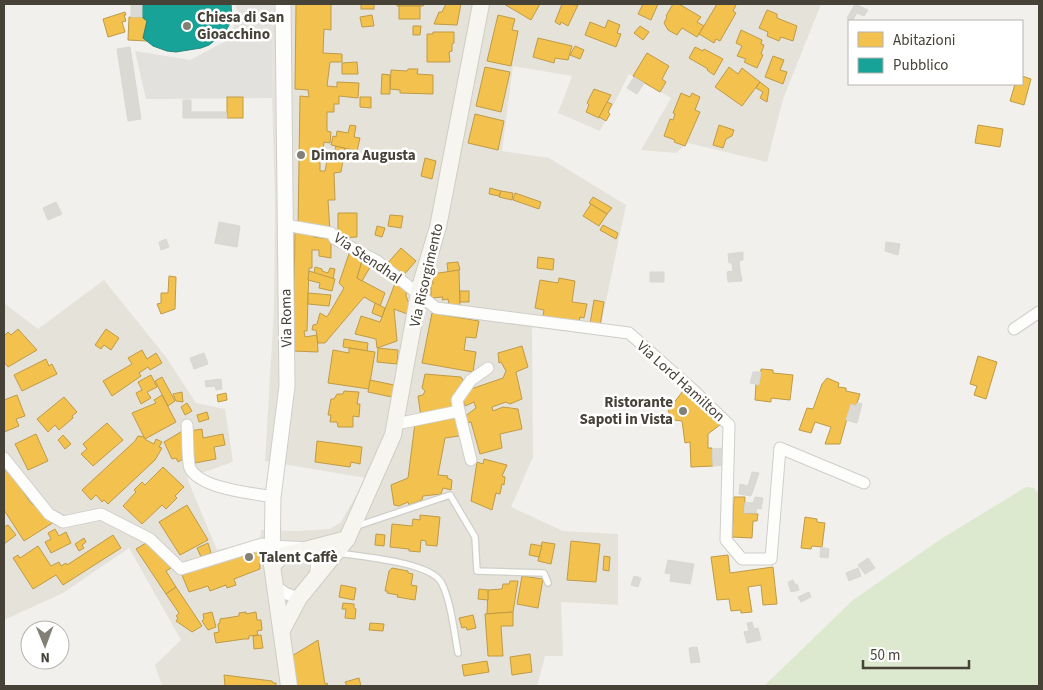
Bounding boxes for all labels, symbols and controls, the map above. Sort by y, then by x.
place label: Chiesa di San Gioacchino [197,7,284,45]
marker: Chiesa di San Gioacchino [181,20,193,32]
legend [848,20,1023,85]
text: Abitazioni [893,30,956,51]
text: Pubblico [893,55,948,76]
place label: Dimora Augusta [311,145,416,166]
marker: Dimora Augusta [295,149,307,161]
street label: Via Risorgimento [404,221,449,329]
street label: Via Stendhal [330,228,406,289]
street label: Via Roma [275,289,298,347]
street label: Via Lord Hamilton [632,336,729,427]
place label: Ristorante Sapoti in Vista [579,392,673,430]
marker: Ristorante Sapoti in Vista [677,405,689,417]
place label: Talent Caffè [259,547,338,568]
marker: Talent Caffè [243,551,255,563]
north arrow [20,620,70,670]
scale bar [863,638,969,670]
text: 50 m [870,645,900,666]
text: N [40,647,50,667]

